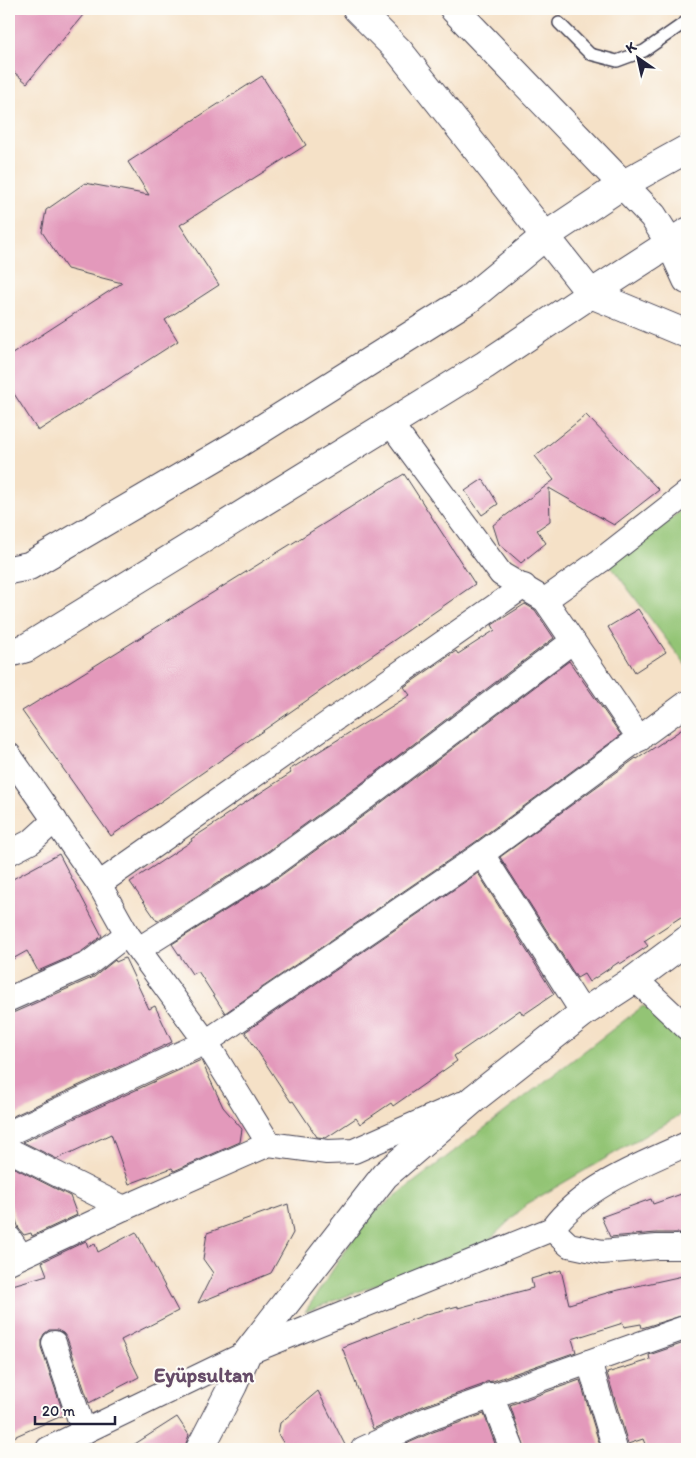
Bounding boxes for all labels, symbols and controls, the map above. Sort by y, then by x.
north arrow [614,32,664,82]
text: K [623,38,640,57]
district label: Eyüpsultan [154,1362,254,1388]
scale bar [35,1393,115,1425]
text: 20 m [42,1402,76,1420]

